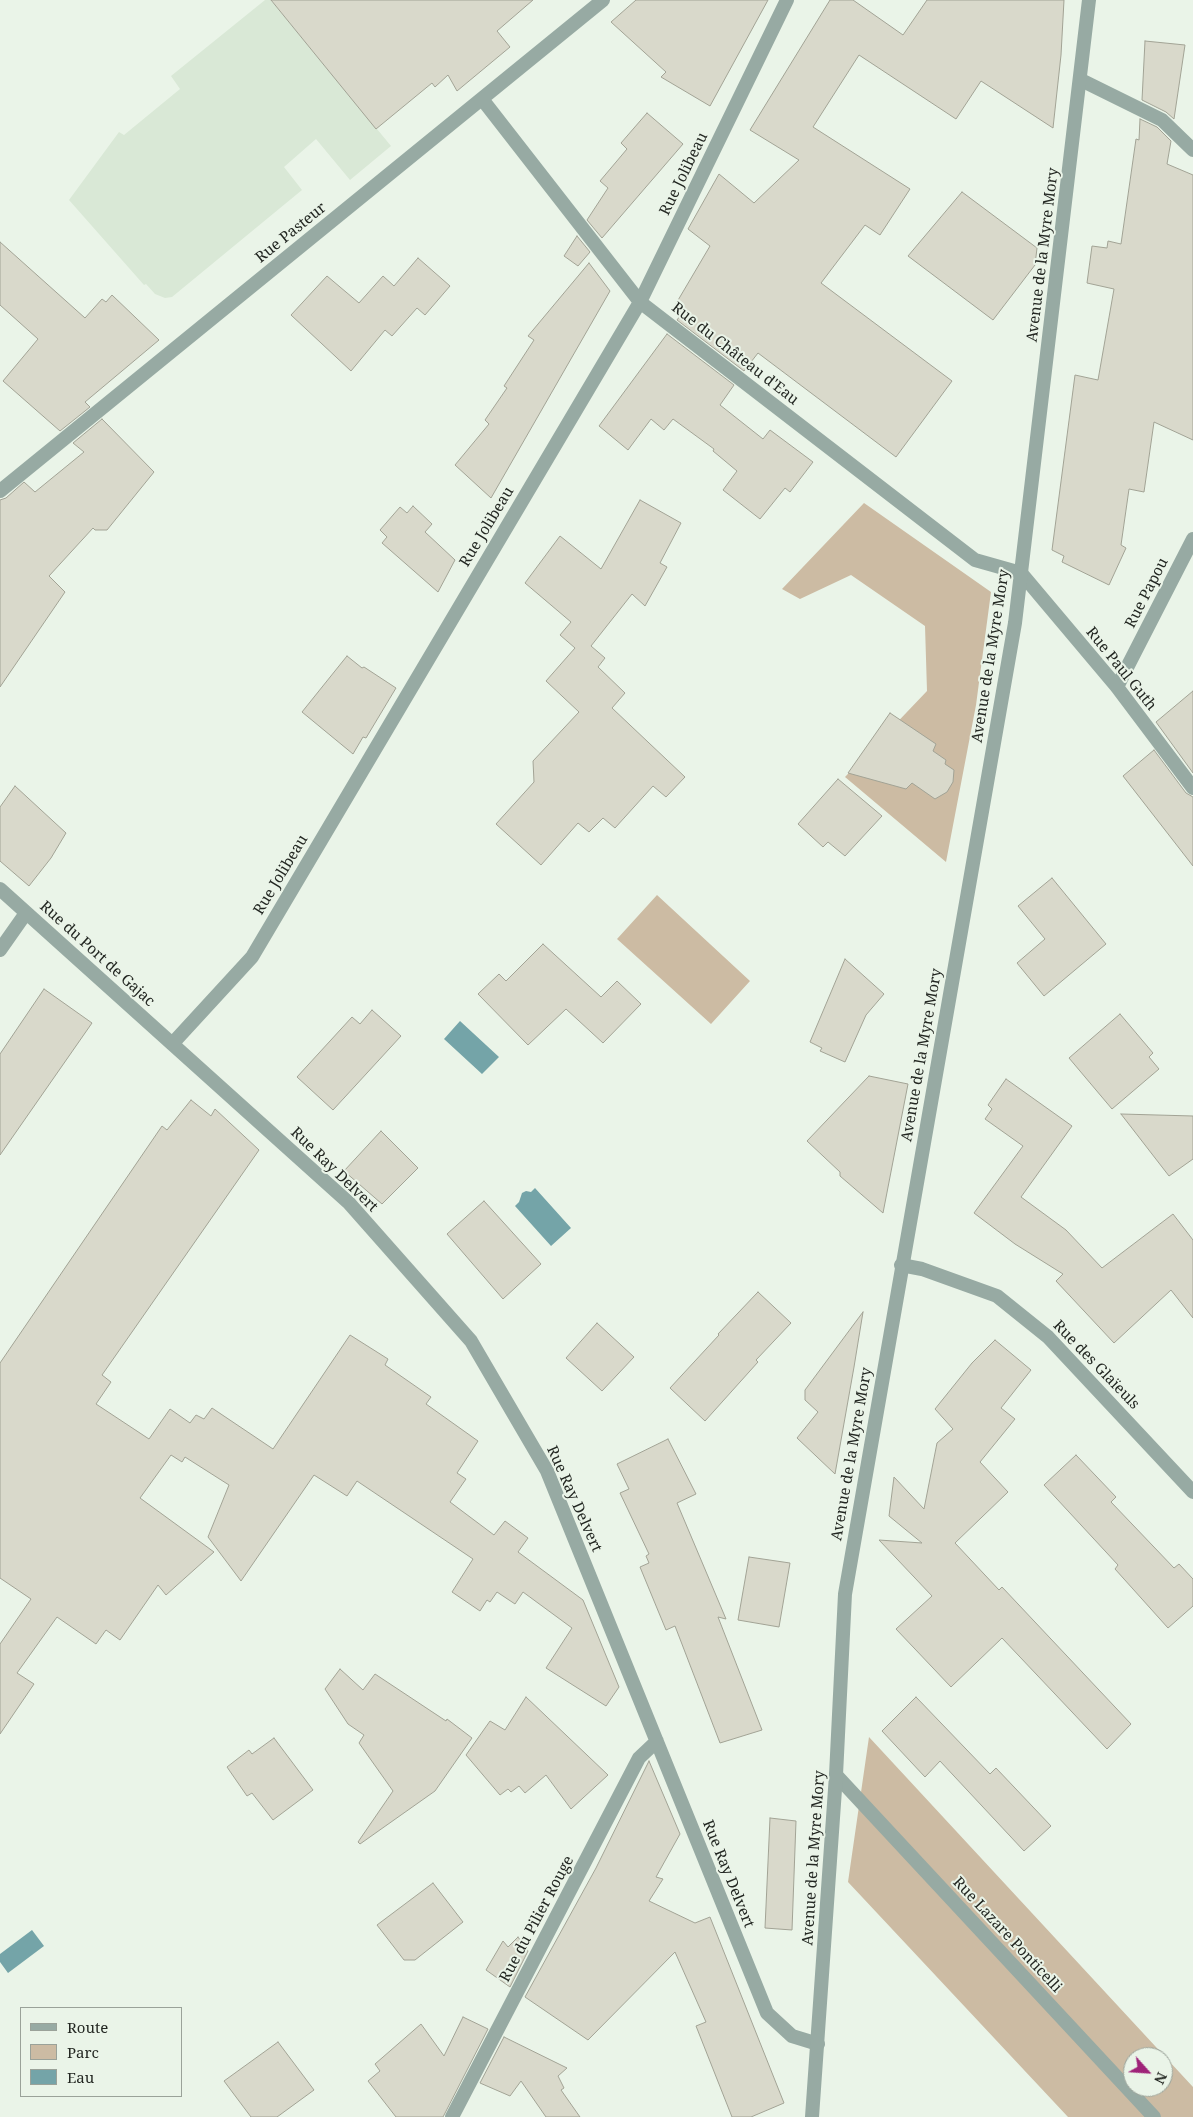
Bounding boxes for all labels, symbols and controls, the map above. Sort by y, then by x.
street label: Rue Jolibeau [656,130,712,218]
street label: Avenue de la Myre Mory [1023,167,1063,343]
street label: Rue Pasteur [252,199,330,267]
street label: Rue du Château d'Eau [668,299,802,409]
street label: Rue Jolibeau [456,484,518,570]
street label: Rue Papou [1122,555,1172,631]
street label: Avenue de la Myre Mory [968,568,1014,744]
street label: Rue Paul Guth [1082,624,1160,714]
street label: Rue Jolibeau [250,832,312,918]
street label: Rue du Port de Gajac [36,898,158,1010]
street label: Avenue de la Myre Mory [898,967,946,1143]
street label: Rue Ray Delvert [287,1124,381,1216]
street label: Rue des Glaïeuls [1049,1317,1143,1413]
street label: Avenue de la Myre Mory [828,1366,876,1542]
street label: Rue Ray Delvert [543,1443,605,1555]
street label: Avenue de la Myre Mory [799,1770,829,1946]
street label: Rue Ray Delvert [698,1818,758,1930]
street label: Rue du Pilier Rouge [496,1853,578,1985]
street label: Rue Lazare Ponticelli [949,1874,1065,1996]
legend [20,2007,182,2097]
text: Route [67,2017,108,2037]
text: Parc [67,2042,99,2062]
north arrow [1123,2047,1173,2097]
text: Eau [67,2067,94,2087]
text: N [1150,2069,1172,2087]

